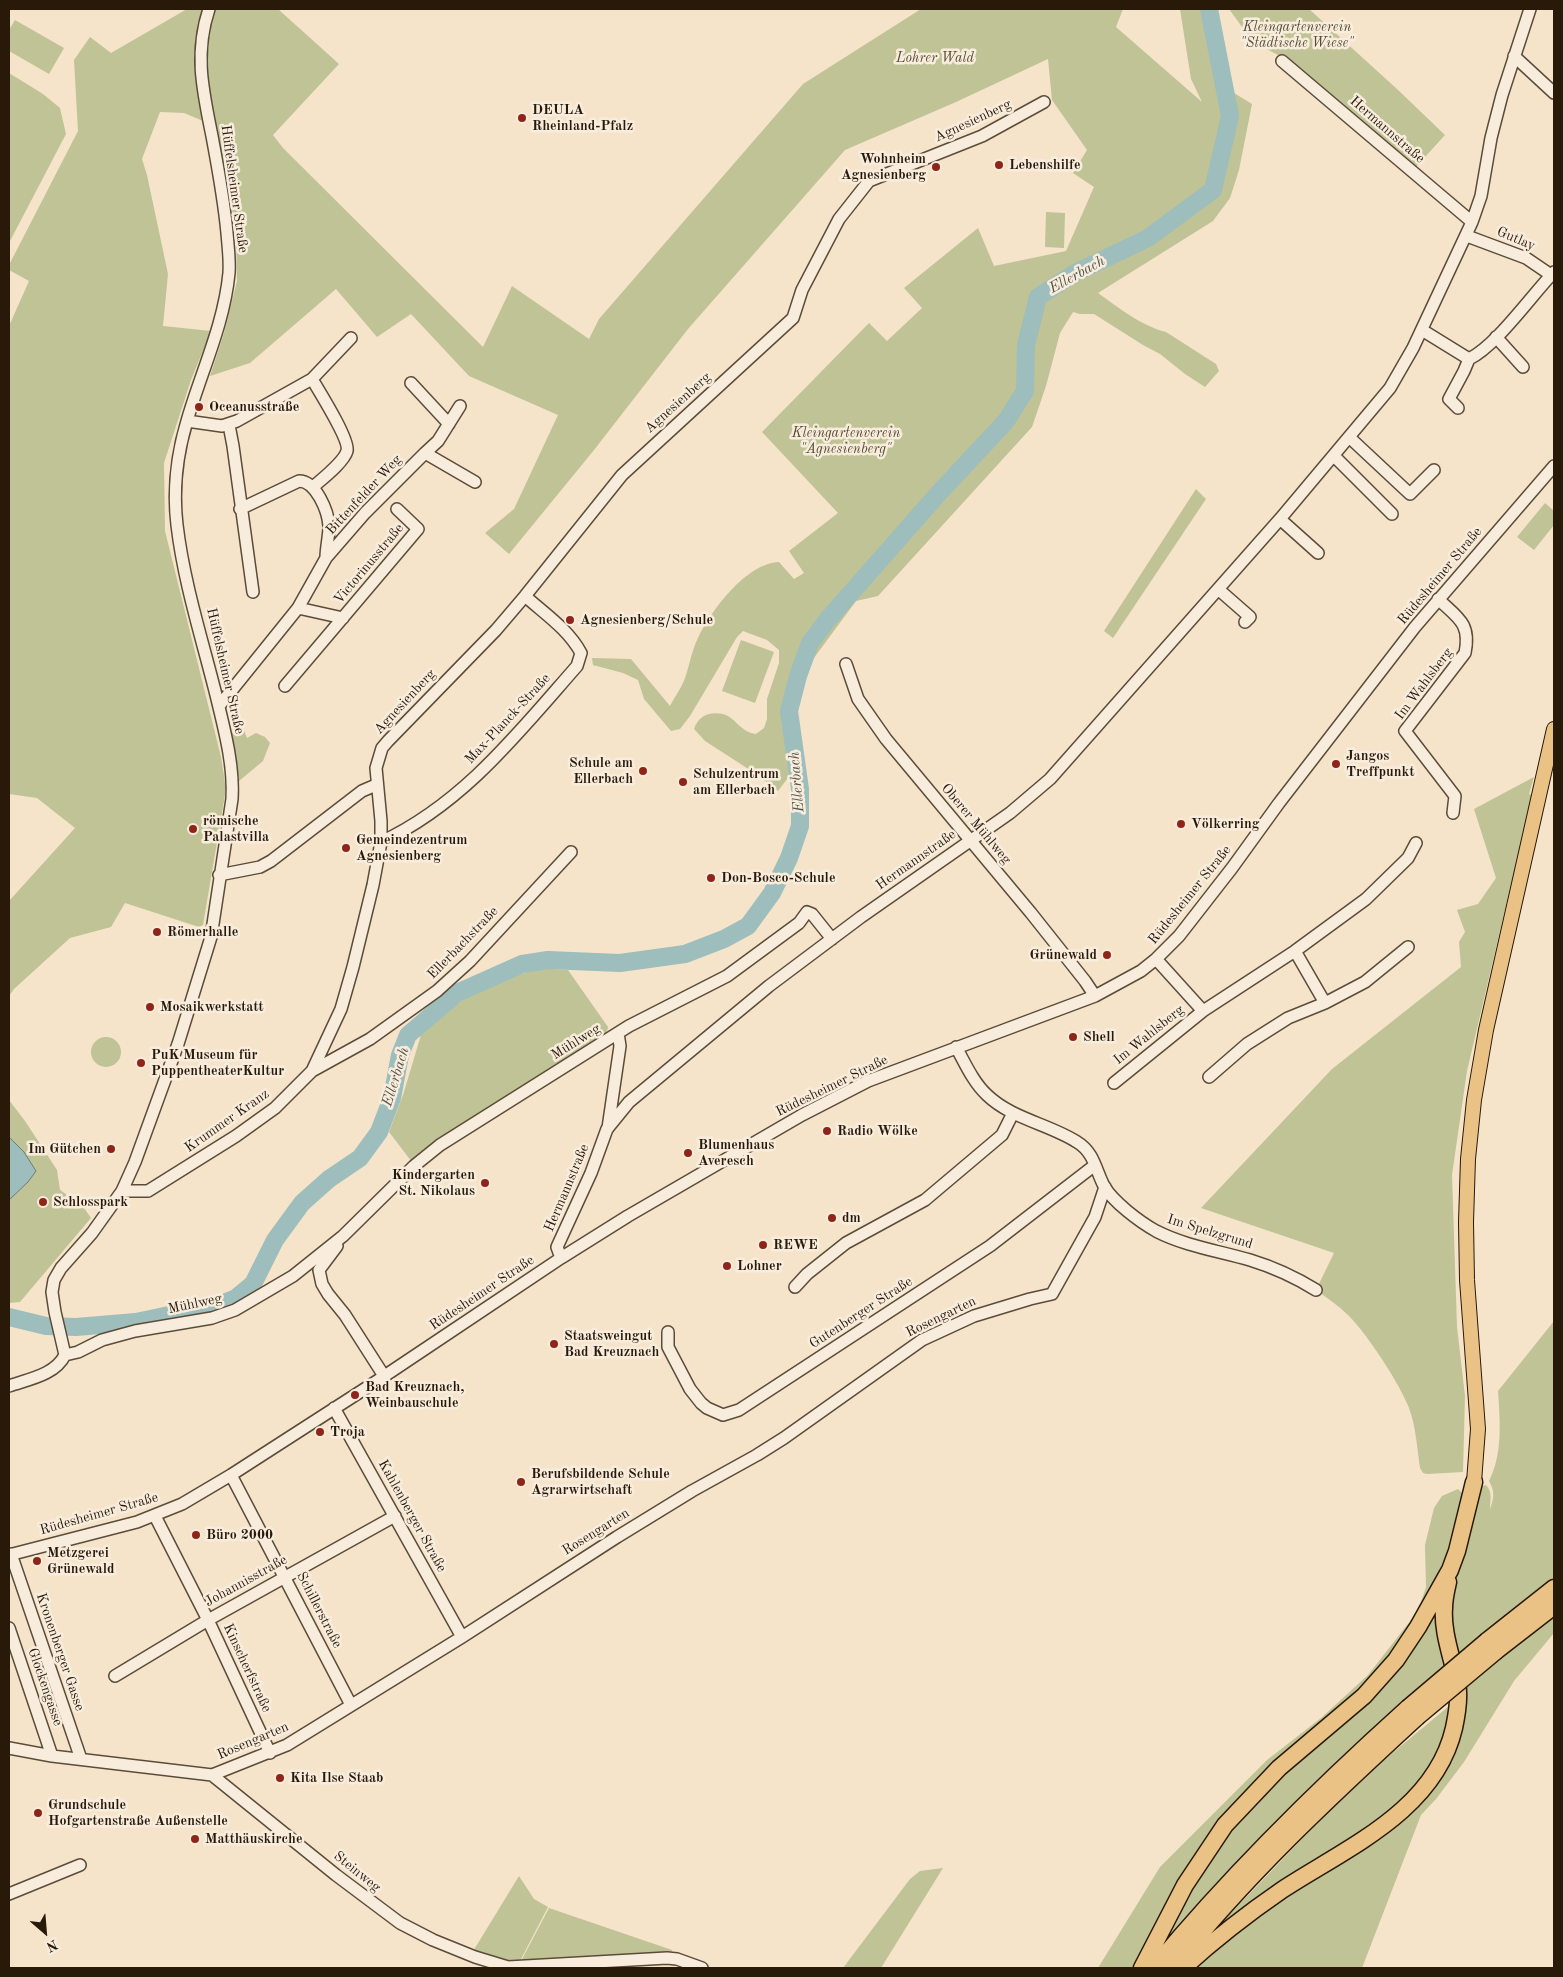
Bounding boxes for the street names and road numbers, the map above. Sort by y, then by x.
street label: Hermannstraße [1346,93,1428,167]
street label: Agnesienberg [932,96,1014,146]
street label: Hüffelsheimer Straße [217,124,251,254]
street label: Gutlay [1494,223,1538,255]
street label: Agnesienberg [642,369,714,437]
street label: Bittenfelder Weg [323,452,405,538]
street label: Victorinusstraße [330,520,408,608]
street label: Rüdesheimer Straße [1394,524,1486,628]
street label: Hüffelsheimer Straße [202,606,248,736]
street label: Im Wahlsberg [1392,645,1456,723]
street label: Agnesienberg [371,666,439,738]
street label: Max-Planck-Straße [462,670,554,768]
street label: Oberer Mühlweg [937,780,1015,868]
street label: Hermannstraße [873,826,959,894]
street label: Rüdesheimer Straße [1145,842,1235,948]
street label: Ellerbachstraße [424,903,502,983]
street label: Im Wahlsberg [1110,1002,1188,1068]
street label: Mühlweg [548,1020,604,1064]
street label: Rüdesheimer Straße [773,1052,891,1120]
street label: Krummer Kranz [182,1086,272,1156]
street label: Hermannstraße [541,1142,593,1234]
street label: Im Spelzgrund [1165,1211,1255,1253]
street label: Rüdesheimer Straße [427,1252,537,1334]
street label: Gutenberger Straße [806,1273,916,1353]
street label: Mühlweg [166,1290,224,1318]
street label: Rosengarten [903,1293,979,1341]
street label: Kahlenberger Straße [374,1457,450,1575]
street label: Rüdesheimer Straße [38,1489,160,1539]
street label: Rosengarten [559,1505,633,1559]
street label: Johannisstraße [202,1551,290,1611]
street label: Schillerstraße [293,1569,345,1651]
street label: Kronenberger Gasse [32,1591,88,1713]
street label: Kinscherfstraße [219,1621,275,1715]
street label: Glockengasse [24,1646,66,1728]
street label: Rosengarten [215,1718,291,1764]
street label: Steinweg [330,1848,384,1896]

